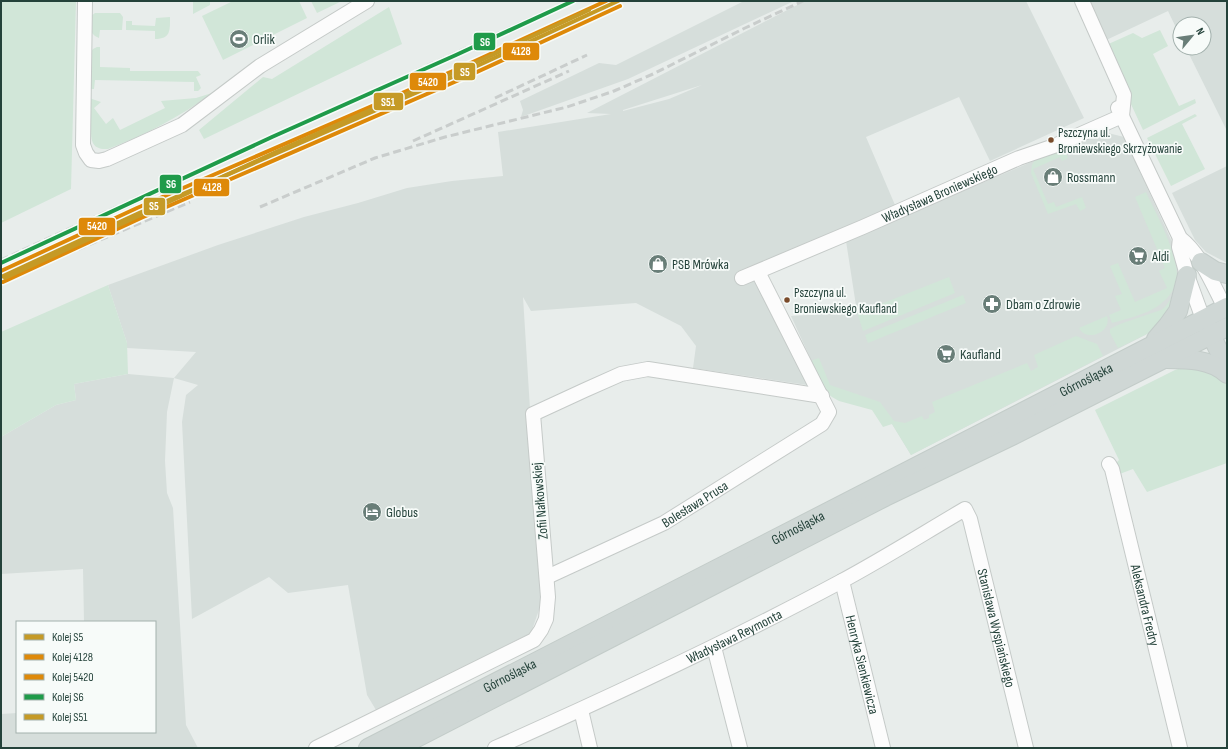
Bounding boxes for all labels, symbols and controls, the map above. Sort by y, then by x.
north arrow [1172,16,1212,56]
text: N [1193,26,1207,37]
sports icon: Orlik [228,28,250,50]
place label: Orlik [253,31,275,48]
line badge: S6 [473,32,496,51]
text: S6 [480,36,490,49]
line badge: 4128 [502,42,540,61]
text: 4128 [511,45,531,58]
line badge: S5 [453,62,476,81]
text: S5 [460,66,470,79]
line badge: 5420 [409,72,447,91]
text: 5420 [418,76,438,89]
line badge: S51 [373,92,404,111]
text: S51 [381,96,396,109]
place label: Pszczyna ul. Broniewskiego Skrzyżowanie [1058,125,1182,157]
marker: Pszczyna ul. Broniewskiego Skrzyżowanie [1046,135,1056,145]
street label: Władysława Broniewskiego [879,160,1000,226]
shop icon: Rossmann [1042,166,1064,188]
place label: Rossmann [1067,169,1115,186]
line badge: S6 [159,174,182,194]
text: S6 [166,178,176,191]
line badge: 4128 [193,178,230,197]
text: 4128 [202,181,222,194]
line badge: S5 [143,197,166,216]
text: S5 [149,200,159,213]
line badge: 5420 [78,217,116,236]
text: 5420 [87,220,107,233]
supermarket icon: Aldi [1127,245,1149,267]
place label: Aldi [1151,248,1169,265]
shop icon: PSB Mrówka [647,253,669,275]
place label: PSB Mrówka [672,256,729,273]
place label: Pszczyna ul. Broniewskiego Kaufland [794,285,897,317]
pharmacy icon: Dbam o Zdrowie [981,293,1003,315]
marker: Pszczyna ul. Broniewskiego Kaufland [782,295,792,305]
place label: Dbam o Zdrowie [1006,296,1080,313]
supermarket icon: Kaufland [935,343,957,365]
place label: Kaufland [960,346,1001,363]
street label: Górnośląska [1056,359,1115,400]
street label: Zofii Nałkowskiej [528,462,552,540]
street label: Bolesława Prusa [658,477,731,531]
hotel icon: Globus [361,501,383,523]
place label: Globus [386,504,418,521]
street label: Górnośląska [768,507,827,548]
street label: Aleksandra Fredry [1127,562,1163,648]
street label: Stanisława Wyspiańskiego [974,567,1019,689]
street label: Władysława Reymonta [684,605,785,667]
street label: Henryka Sienkiewicza [842,613,883,716]
legend [16,621,156,733]
text: Kolej S5 [52,630,83,645]
text: Kolej 4128 [52,650,93,665]
street label: Górnośląska [480,655,539,696]
text: Kolej 5420 [52,670,94,685]
text: Kolej S6 [52,690,84,705]
text: Kolej S51 [52,710,88,725]

